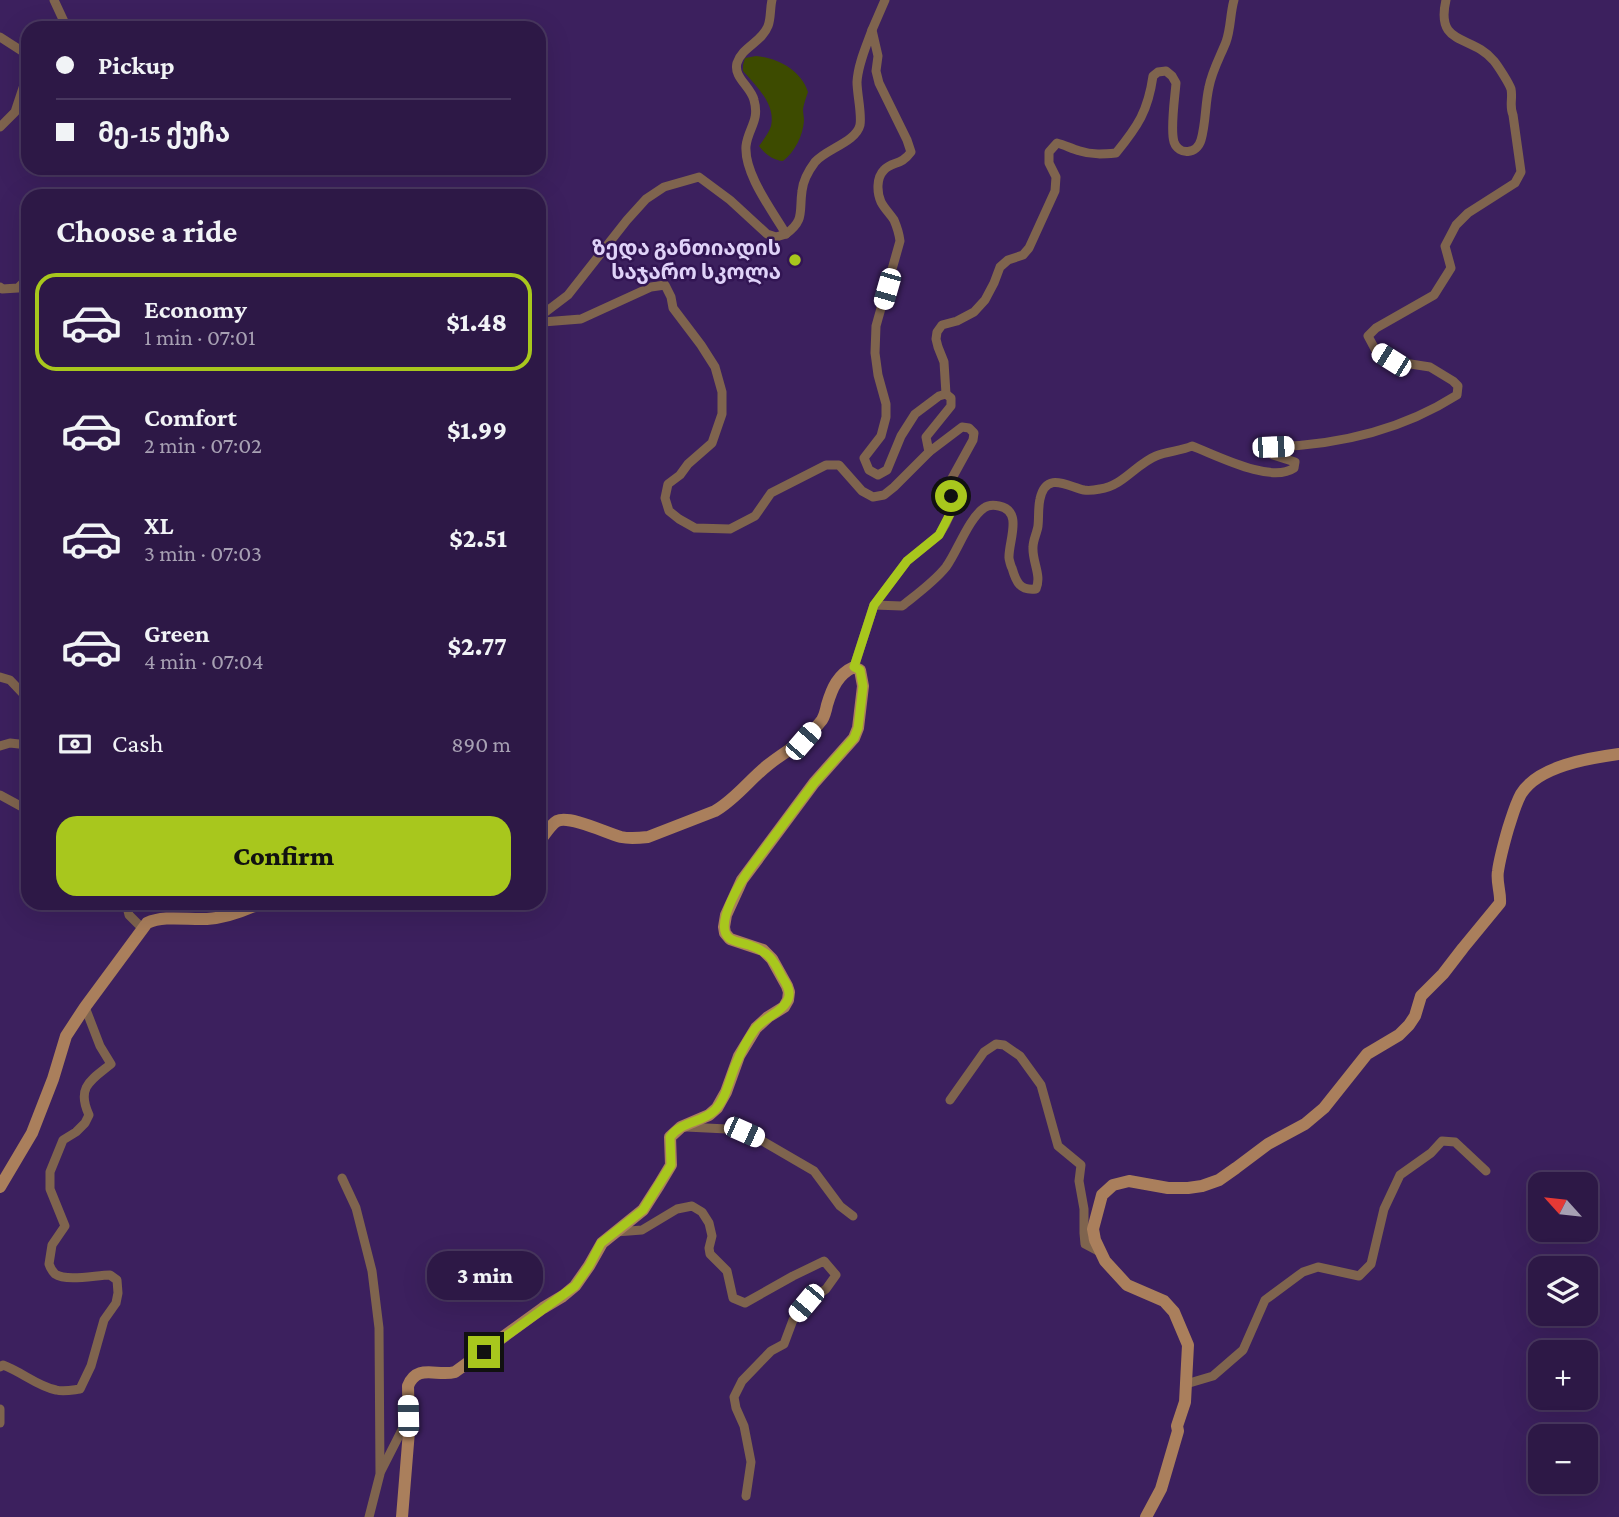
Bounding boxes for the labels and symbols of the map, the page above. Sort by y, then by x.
place label: ზედა განთიადის საჯარო სკოლა [592,236,781,285]
marker: ზედა განთიადის საჯარო სკოლა [787,252,803,268]
car [872,266,903,312]
car [1368,340,1415,380]
car [1252,436,1295,458]
route start [935,480,967,512]
car [782,718,825,764]
car [721,1114,768,1150]
north arrow [1528,1172,1598,1242]
callout: 3 min [426,1250,542,1300]
car [785,1280,828,1326]
route end [468,1336,500,1368]
car [398,1395,419,1437]

